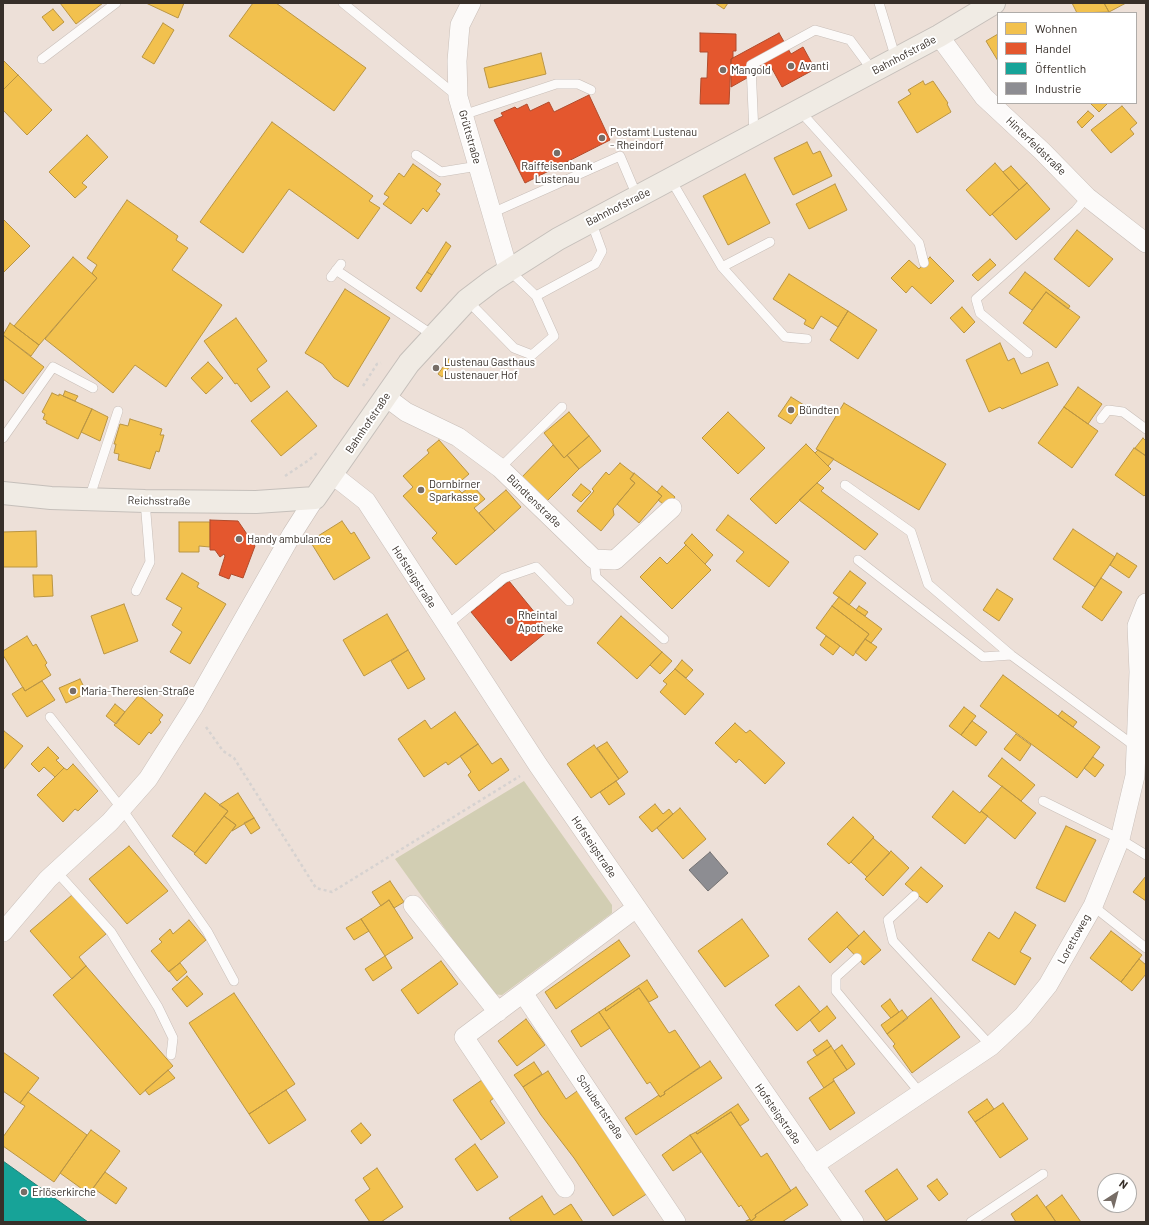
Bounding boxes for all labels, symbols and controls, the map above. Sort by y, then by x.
legend [997,12,1137,104]
text: Wohnen [1035,21,1077,35]
street label: Bahnhofstraße [870,33,938,77]
text: Handel [1035,41,1071,55]
place label: Avanti [799,59,829,73]
marker: Avanti [786,61,796,71]
text: Öffentlich [1035,61,1086,75]
place label: Mangold [731,63,771,77]
marker: Mangold [718,65,728,75]
text: Industrie [1035,81,1081,95]
street label: Grüttstraße [456,108,484,166]
street label: Hinterfeldstraße [1003,114,1069,178]
place label: Postamt Lustenau - Rheindorf [610,125,697,151]
marker: Postamt Lustenau - Rheindorf [597,133,607,143]
marker: Raiffeisenbank Lustenau [552,148,562,158]
place label: Raiffeisenbank Lustenau [521,159,593,185]
street label: Bahnhofstraße [584,185,652,229]
place label: Lustenau Gasthaus Lustenauer Hof [444,355,535,381]
marker: Lustenau Gasthaus Lustenauer Hof [431,363,441,373]
street label: Bahnhofstraße [343,390,393,456]
place label: Bündten [799,403,839,417]
marker: Bündten [786,405,796,415]
street label: Bündtenstraße [504,472,564,530]
place label: Dornbirner Sparkasse [429,477,480,503]
marker: Dornbirner Sparkasse [416,485,426,495]
street label: Reichsstraße [127,494,191,508]
place label: Handy ambulance [247,532,331,546]
marker: Handy ambulance [234,534,244,544]
street label: Hofsteigstraße [389,543,439,611]
place label: Rheintal Apotheke [518,608,563,634]
marker: Rheintal Apotheke [505,616,515,626]
place label: Maria-Theresien-Straße [81,684,195,698]
marker: Maria-Theresien-Straße [68,686,78,696]
street label: Hofsteigstraße [569,814,619,880]
street label: Lorettoweg [1055,912,1093,966]
street label: Schubertstraße [574,1072,626,1142]
street label: Hofsteigstraße [752,1081,804,1147]
north arrow [1097,1173,1137,1213]
text: N [1117,1176,1131,1191]
place label: Erlöserkirche [32,1185,96,1199]
marker: Erlöserkirche [19,1187,29,1197]

